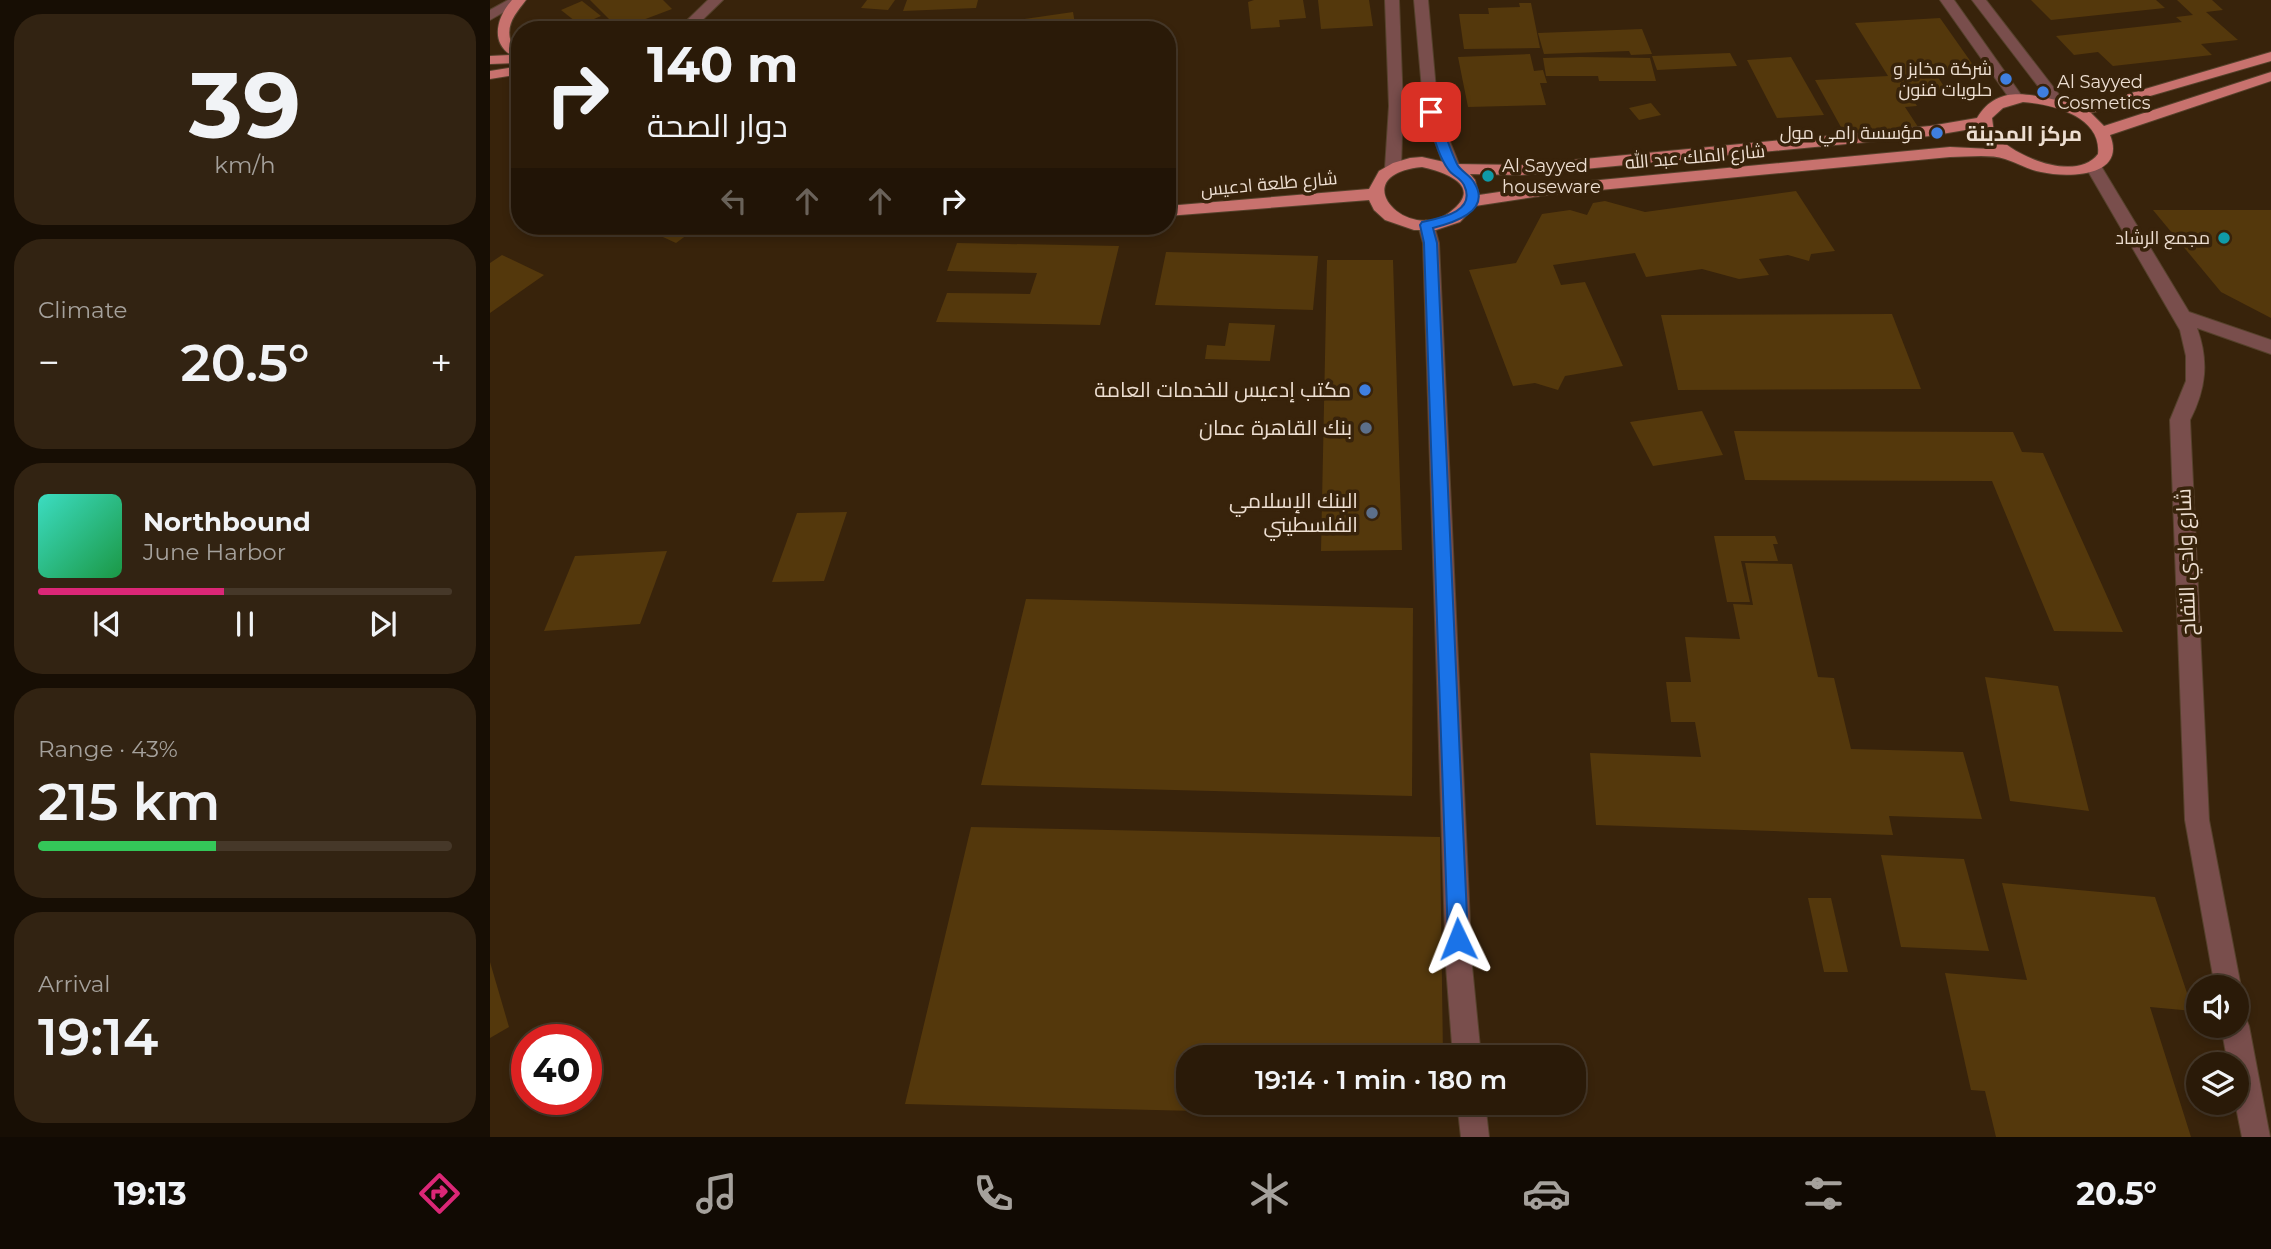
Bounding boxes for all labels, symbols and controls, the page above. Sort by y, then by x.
text: 140 m [647,35,799,94]
icon: right [532,49,623,140]
text: 39 [189,50,301,161]
place label: شركة مخابز و حلويات فنون [1893,58,1992,101]
marker: شركة مخابز و حلويات فنون [1998,71,2014,87]
place label: Al Sayyed Cosmetics [2057,71,2151,114]
pin [1401,82,1461,142]
marker: Al Sayyed Cosmetics [2035,84,2051,100]
icon: arrive [1412,93,1450,131]
text: دوار الصحة [647,106,788,145]
district label: مركز المدينة [1966,121,2082,146]
place label: مؤسسة رامي مول [1780,122,1923,147]
marker: مؤسسة رامي مول [1929,125,1945,141]
street label: شارع الملك عبد الله [1624,139,1766,175]
text: km/h [214,151,276,179]
place label: Al Sayyed houseware [1502,155,1601,198]
street label: شارع طلعة ادعيس [1200,167,1338,202]
marker: Al Sayyed houseware [1480,168,1496,184]
icon: left [715,182,753,220]
icon: ahead [788,182,826,220]
icon: ahead [861,182,899,220]
icon: right [934,182,972,220]
place label: مجمع الرشاد [2115,227,2210,250]
marker: مجمع الرشاد [2216,230,2232,246]
text: Climate [38,296,127,324]
text: 20.5° [181,331,309,394]
text: − [38,339,60,386]
text: + [430,339,452,386]
place label: مكتب إدعيس للخدمات العامة [1094,377,1351,403]
marker: مكتب إدعيس للخدمات العامة [1357,382,1373,398]
place label: بنك القاهرة عمان [1199,415,1352,441]
marker: بنك القاهرة عمان [1358,420,1374,436]
place label: البنك الإسلامي الفلسطيني [1229,488,1358,541]
street label: شارع وادي التفاح [2170,488,2205,636]
marker: البنك الإسلامي الفلسطيني [1364,505,1380,521]
text: Northbound [143,506,311,538]
text: June Harbor [143,538,286,566]
icon: previous [88,605,126,643]
icon: pause [226,605,264,643]
icon: next [364,605,402,643]
text: Range · 43% [38,735,178,763]
text: 215 km [38,770,220,833]
position arrow [1421,902,1495,976]
text: Arrival [38,970,111,998]
map controls [2186,975,2249,1115]
button: sound [2186,975,2249,1038]
text: 19:14 [38,1005,158,1068]
speed limit sign: 40 [511,1024,602,1115]
button: layers [2186,1052,2249,1115]
text: 19:14 · 1 min · 180 m [1255,1064,1507,1096]
icon: directions [415,1169,464,1218]
icon: music [692,1169,741,1218]
icon: phone [969,1169,1018,1218]
icon: climate [1245,1169,1294,1218]
icon: car [1522,1169,1571,1218]
icon: filters [1799,1169,1848,1218]
text: 19:13 [114,1174,187,1213]
text: 20.5° [2076,1174,2157,1213]

